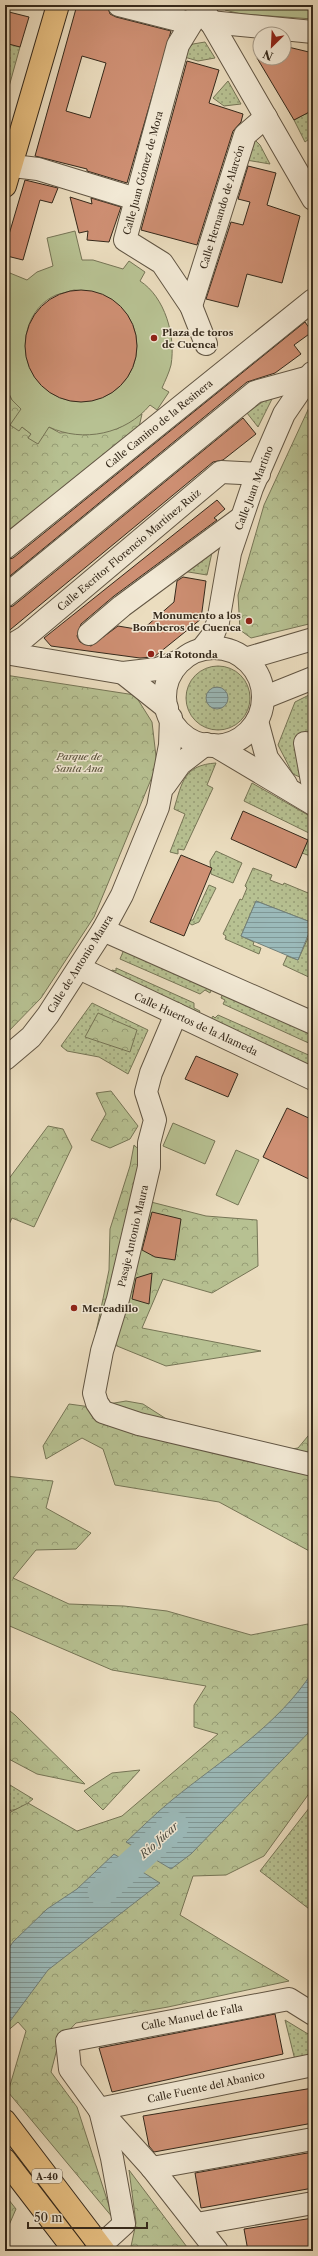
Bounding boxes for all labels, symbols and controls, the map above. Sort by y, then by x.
north arrow [252,26,292,66]
text: N [260,47,275,63]
street label: Calle Juan Gómez de Mora [120,109,166,236]
street label: Calle Hernando de Alarcón [197,143,247,271]
place label: Plaza de toros de Cuenca [162,326,234,351]
marker: Plaza de toros de Cuenca [149,333,159,343]
street label: Calle Camino de la Resinera [103,376,216,471]
street label: Calle Juan Martino [232,444,276,532]
street label: Calle Escritor Florencio Martínez Ruiz [55,486,203,614]
place label: Monumento a los Bomberos de Cuenca [133,609,241,634]
marker: Monumento a los Bomberos de Cuenca [244,616,254,626]
place label: La Rotonda [159,648,218,661]
marker: La Rotonda [146,649,156,659]
park label: Parque de Santa Ana [54,750,103,775]
street label: Calle de Antonio Maura [44,912,116,1016]
street label: Calle Huertos de la Alameda [132,990,261,1059]
street label: Pasaje Antonio Maura [115,1183,151,1288]
place label: Mercadillo [82,1302,138,1315]
marker: Mercadillo [69,1303,79,1313]
water label: Río Júcar [136,1818,182,1862]
street label: Calle Manuel de Falla [140,2001,245,2033]
street label: Calle Fuente del Abanico [146,2068,266,2106]
road number: A-40 [32,2169,62,2183]
scale bar [28,2204,147,2230]
text: 50 m [34,2210,63,2225]

